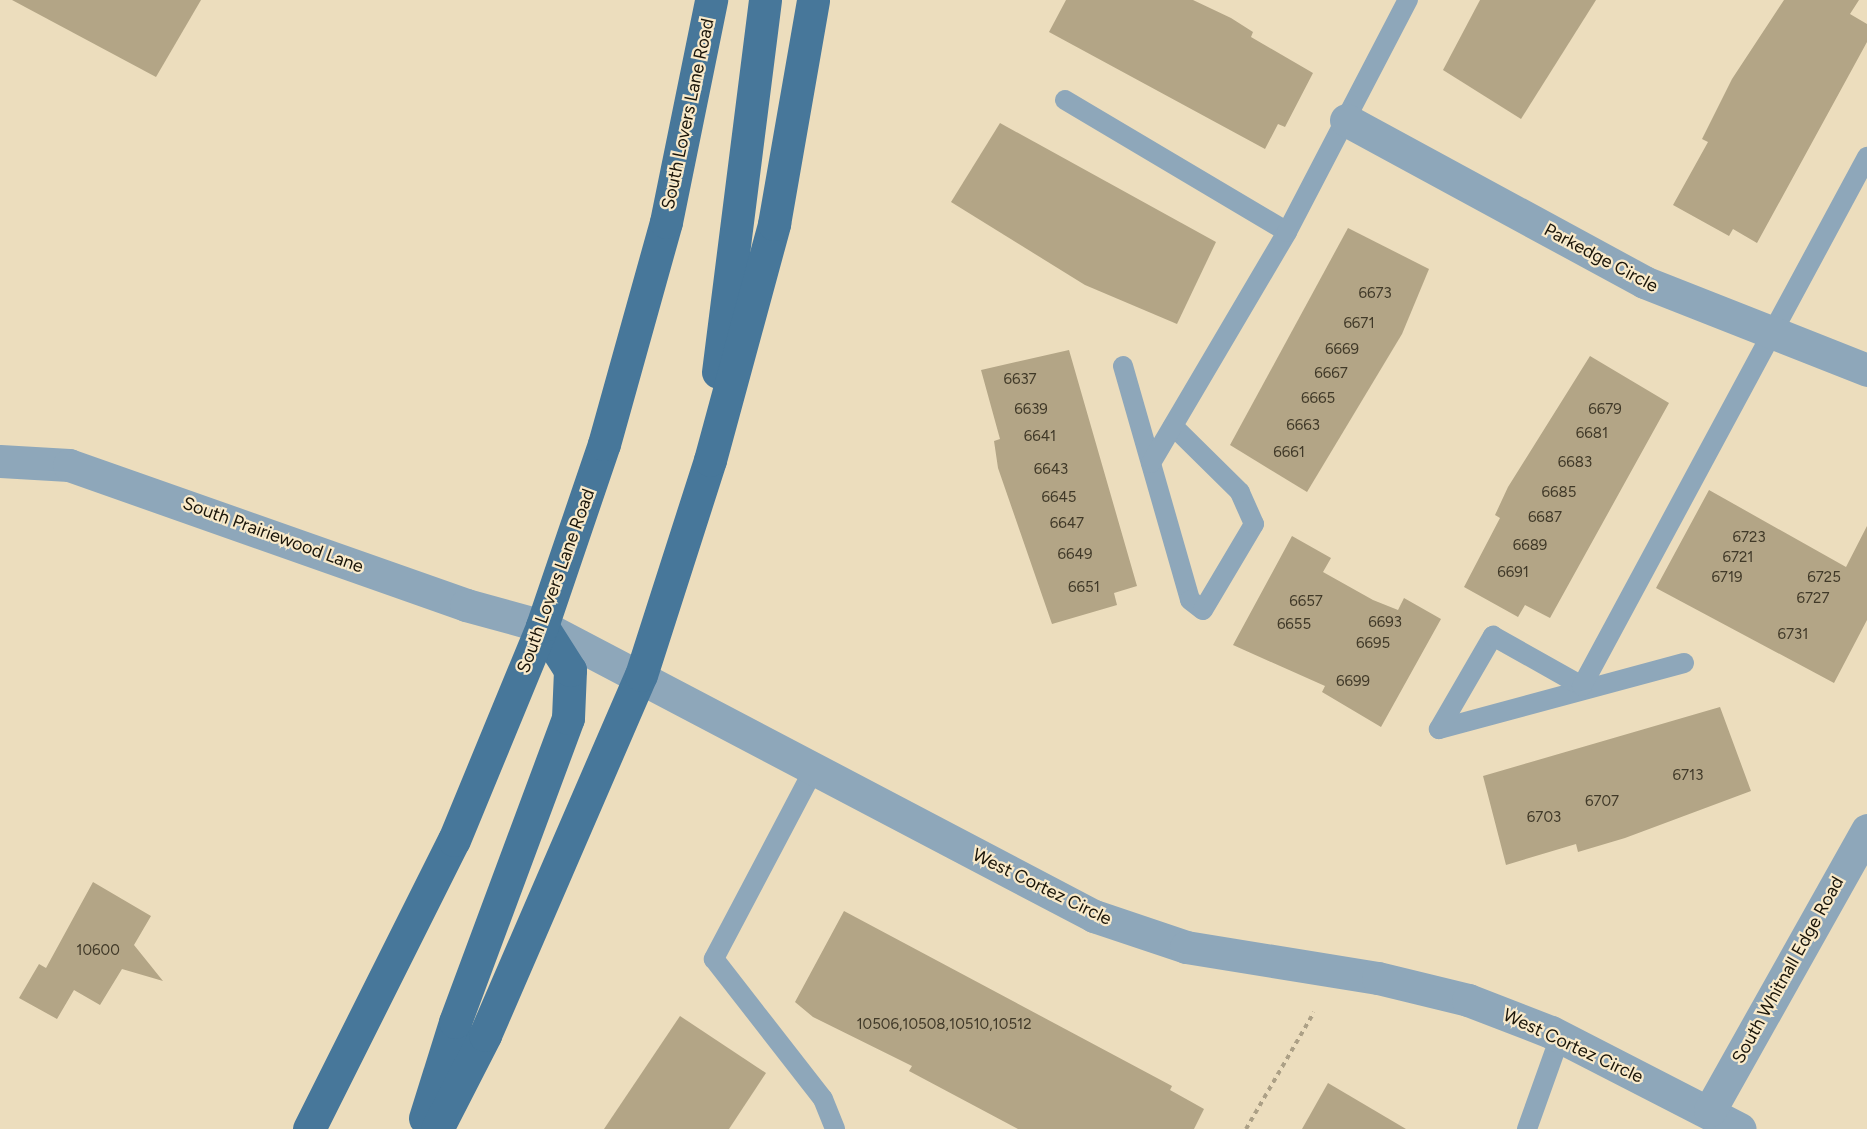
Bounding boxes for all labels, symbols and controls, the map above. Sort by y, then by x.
street label: South Lovers Lane Road [657,17,719,211]
street label: Parkedge Circle [1540,219,1662,297]
house number: 6673 [1358,285,1392,303]
house number: 6671 [1343,315,1375,333]
house number: 6669 [1325,341,1359,359]
house number: 6667 [1314,365,1348,383]
house number: 6637 [1003,371,1037,389]
house number: 6665 [1301,390,1335,408]
house number: 6639 [1014,401,1048,419]
house number: 6679 [1588,401,1622,419]
house number: 6663 [1286,417,1320,435]
house number: 6681 [1576,425,1608,443]
house number: 6641 [1024,428,1056,446]
house number: 6661 [1273,444,1305,462]
house number: 6683 [1558,454,1592,472]
house number: 6643 [1034,461,1068,479]
house number: 6685 [1542,484,1576,502]
street label: South Lovers Lane Road [513,486,599,676]
house number: 6645 [1042,489,1076,507]
street label: South Prairiewood Lane [180,492,366,578]
house number: 6687 [1528,509,1562,527]
house number: 6647 [1050,515,1084,533]
house number: 6723 [1732,529,1766,547]
house number: 6689 [1513,537,1547,555]
house number: 6649 [1058,546,1092,564]
house number: 6721 [1722,549,1754,567]
house number: 6691 [1497,564,1529,582]
house number: 6719 [1711,569,1743,587]
house number: 6725 [1807,569,1841,587]
house number: 6651 [1068,579,1100,597]
house number: 6727 [1797,590,1829,608]
house number: 6657 [1289,593,1323,611]
house number: 6693 [1368,614,1402,632]
house number: 6655 [1277,616,1311,634]
house number: 6731 [1778,626,1808,644]
house number: 6695 [1356,635,1390,653]
house number: 6699 [1336,673,1370,691]
house number: 6713 [1673,767,1703,785]
house number: 6707 [1585,793,1619,811]
house number: 6703 [1527,809,1561,827]
street label: West Cortez Circle [969,844,1115,930]
street label: South Whitnall Edge Road [1728,873,1848,1067]
house number: 10600 [76,942,120,960]
street label: West Cortez Circle [1499,1004,1647,1088]
house number: 10506,10508,10510,10512 [856,1016,1032,1034]

